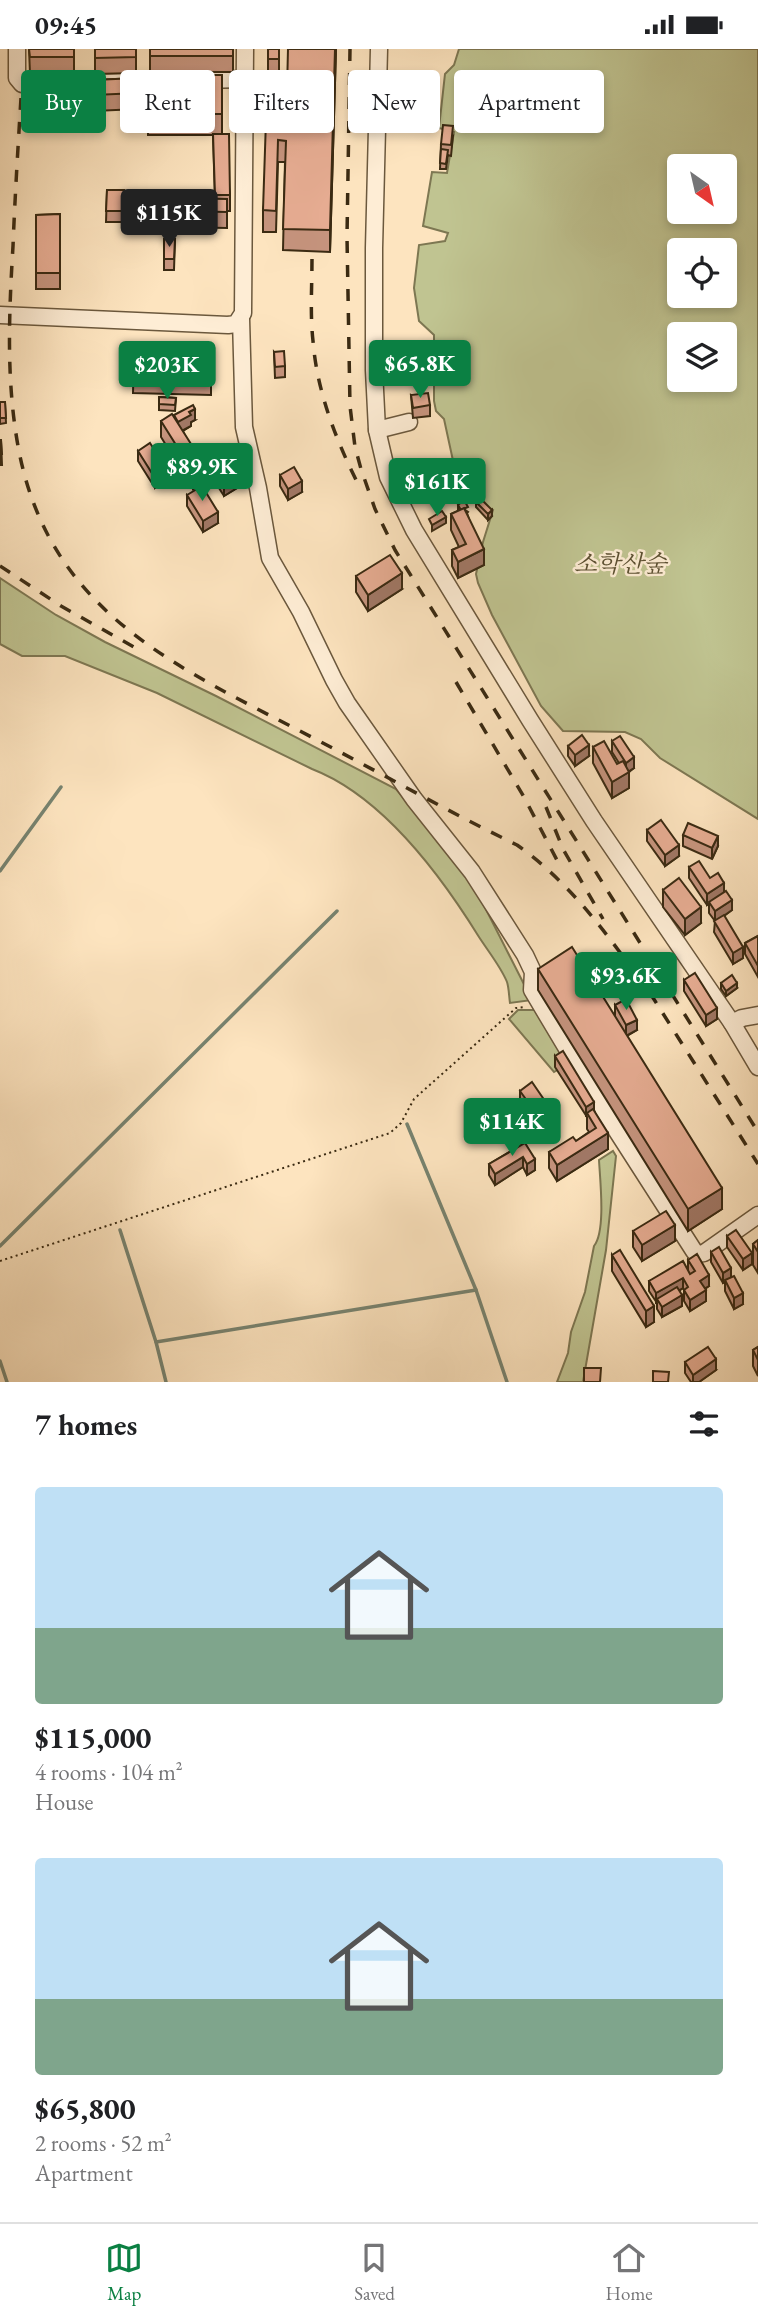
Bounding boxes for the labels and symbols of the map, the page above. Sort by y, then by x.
north arrow [667,154,737,224]
pin: $115K [120,189,218,249]
pin: $203K [118,341,216,401]
pin: $65.8K [363,341,477,400]
pin: $89.9K [145,443,259,503]
pin: $161K [388,459,486,518]
park label: 소학산숲 [574,548,669,579]
pin: $93.6K [569,953,683,1012]
pin: $114K [463,1099,561,1158]

